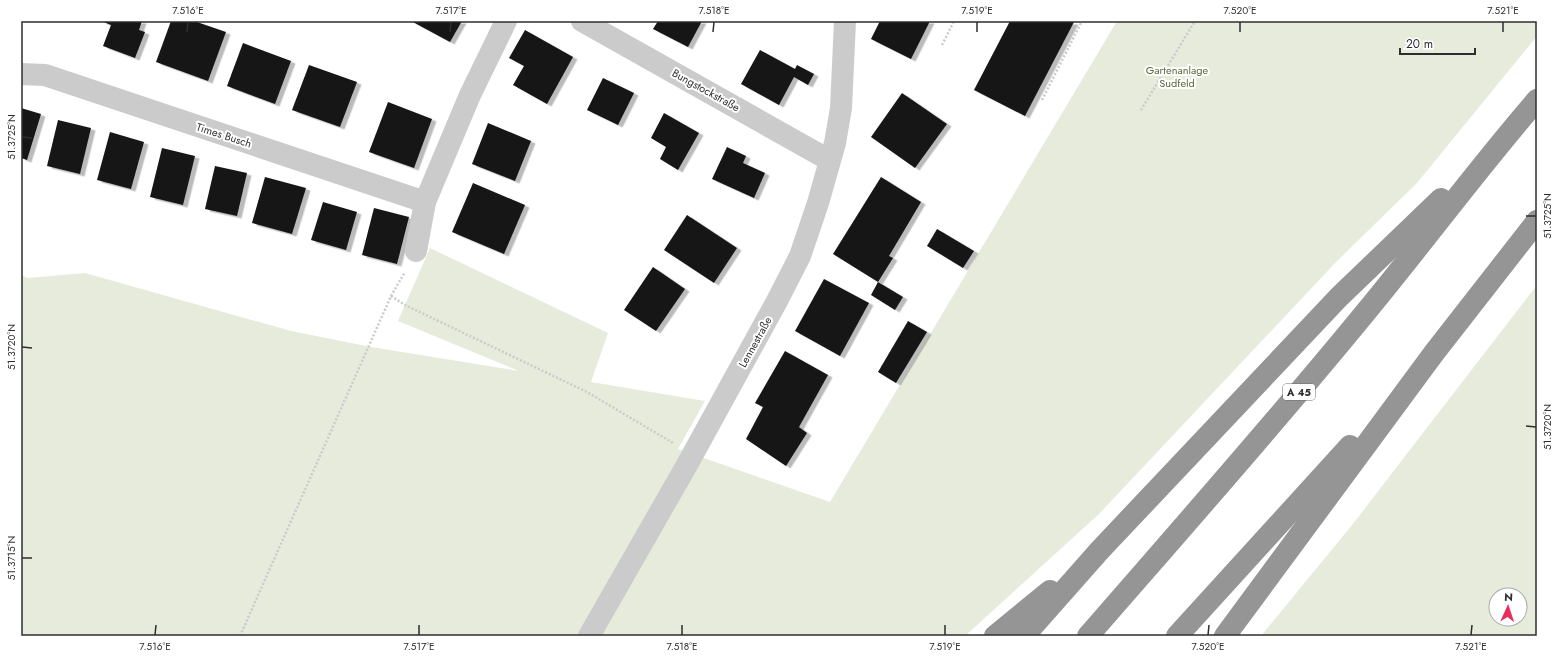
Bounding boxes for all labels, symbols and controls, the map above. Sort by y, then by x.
text: 7.516°E [172,3,204,18]
text: 7.517°E [436,3,466,18]
text: 7.518°E [698,3,730,18]
text: 7.519°E [961,3,993,18]
text: 7.520°E [1224,3,1256,18]
text: 7.521°E [1487,3,1519,18]
scale bar [1400,30,1475,56]
text: 20 m [1406,35,1433,53]
park label: Gartenanlage Sudfeld [1146,62,1209,91]
street label: Bungstockstraße [669,65,743,115]
text: 51.3725°N [4,114,19,160]
street label: Times Busch [194,119,254,151]
text: 51.3725°N [1540,193,1555,239]
street label: Lennestraße [734,313,776,370]
text: 51.3720°N [4,324,19,370]
road number: A 45 [1283,384,1315,400]
text: 51.3720°N [1540,404,1555,450]
text: 51.3715°N [4,536,19,580]
north arrow [1488,587,1528,627]
text: N [1504,589,1513,605]
text: 7.516°E [139,639,171,654]
text: 7.517°E [404,639,434,654]
text: 7.518°E [666,639,698,654]
text: 7.519°E [929,639,961,654]
text: 7.520°E [1192,639,1224,654]
text: 7.521°E [1455,639,1487,654]

